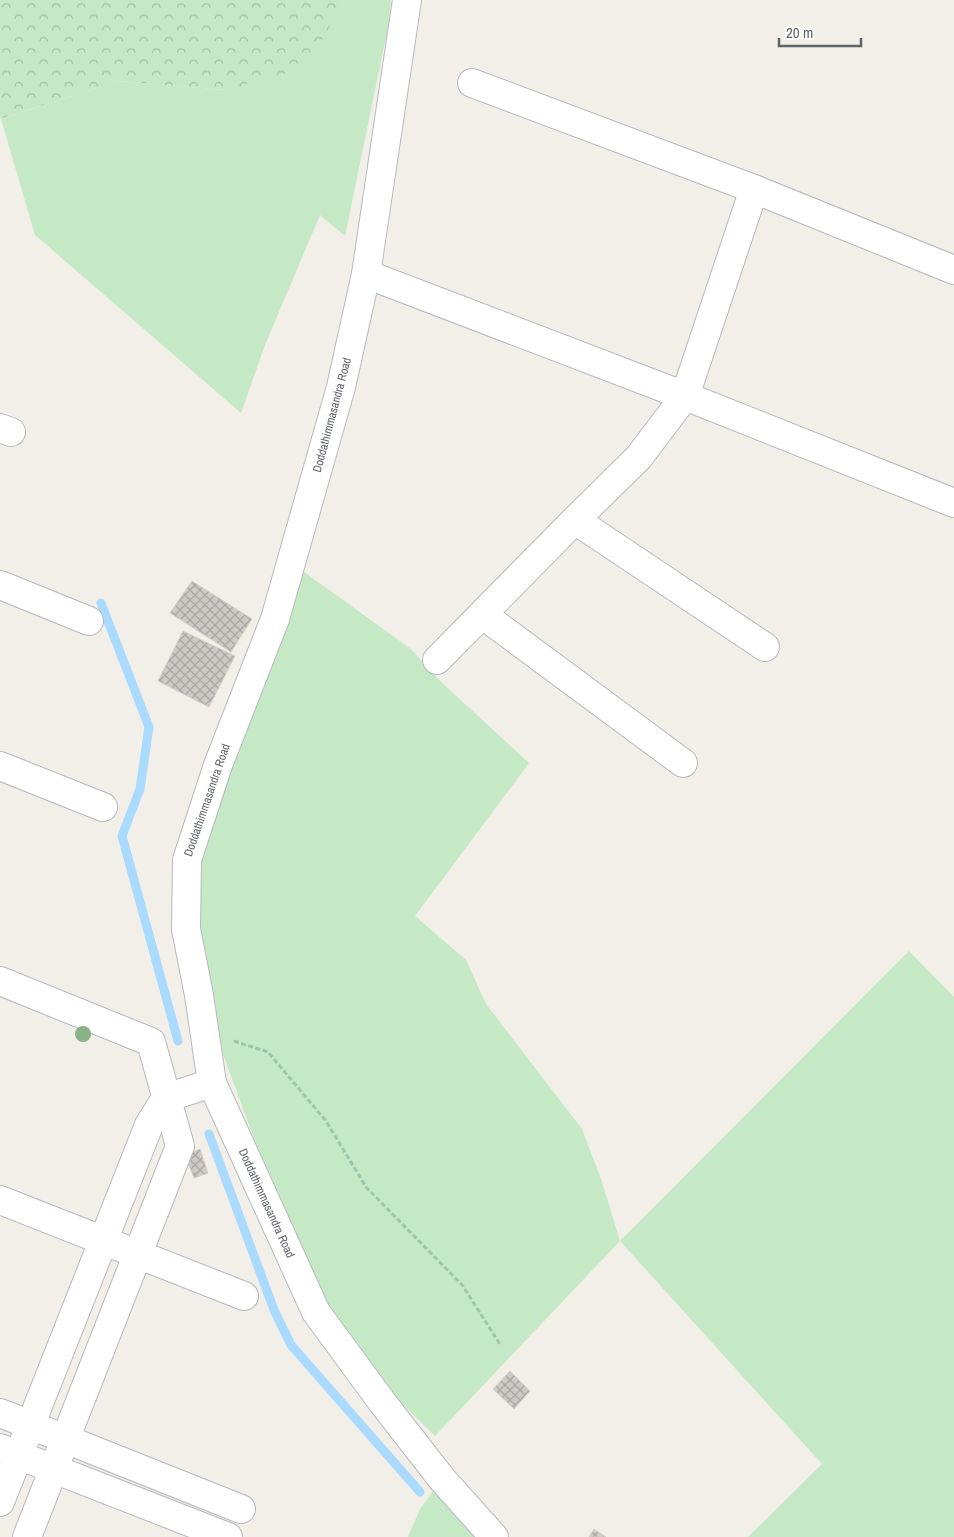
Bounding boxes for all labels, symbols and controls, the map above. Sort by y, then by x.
scale bar [779,15,862,47]
text: 20 m [786,22,813,43]
street label: Doddathimmasandra Road [309,356,355,474]
street label: Doddathimmasandra Road [180,742,234,858]
street label: Doddathimmasandra Road [235,1146,298,1260]

